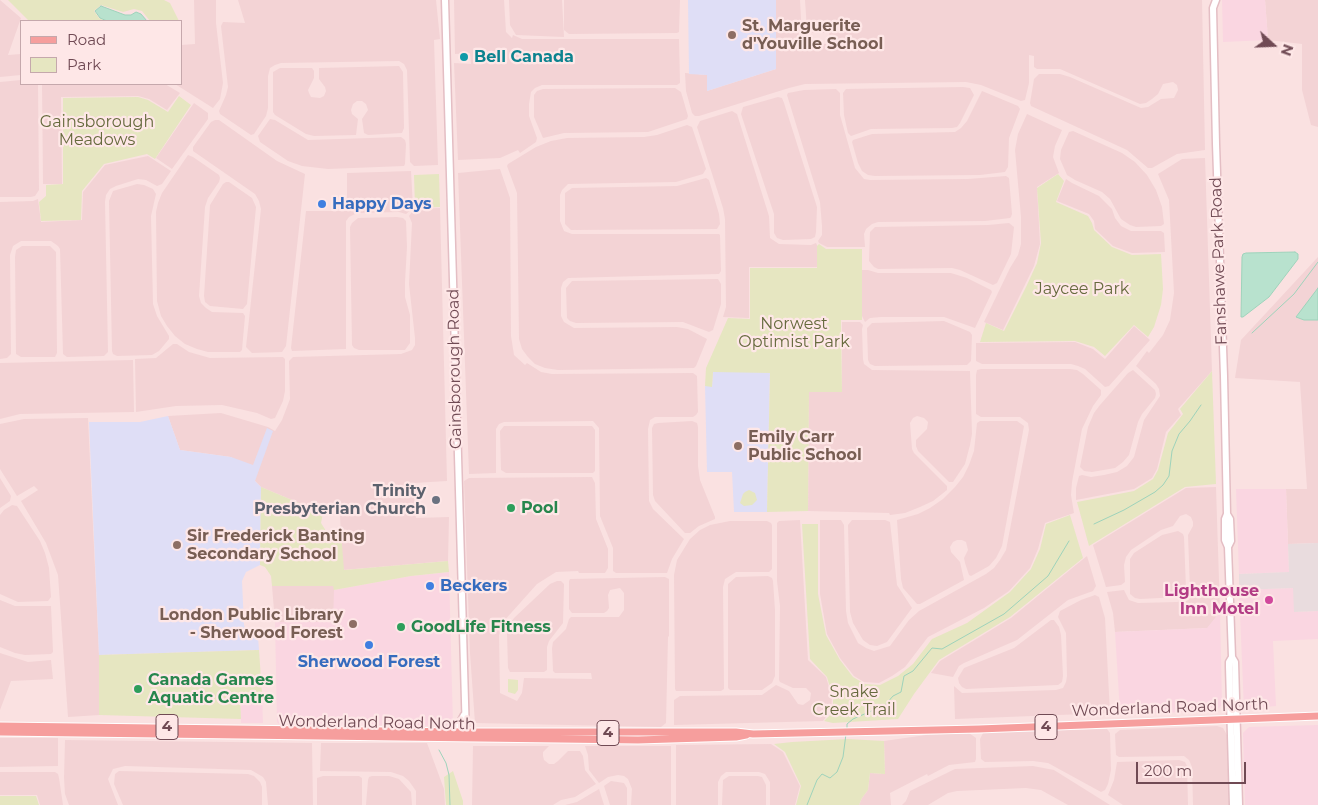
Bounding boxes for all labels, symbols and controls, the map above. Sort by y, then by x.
place label: St. Marguerite d'Youville School [742,16,883,54]
legend [20,20,182,85]
north arrow [1248,20,1298,70]
marker: St. Marguerite d'Youville School [726,29,738,41]
text: Road [67,30,106,49]
text: N [1277,42,1297,59]
place label: Bell Canada [474,47,574,67]
marker: Bell Canada [458,51,470,63]
text: Park [67,55,101,74]
park label: Gainsborough Meadows [40,112,154,150]
street label: Fanshawe Park Road [1206,177,1232,345]
place label: Happy Days [332,194,432,214]
marker: Happy Days [316,198,328,210]
park label: Jaycee Park [1035,279,1129,299]
street label: Gainsborough Road [444,289,466,449]
park label: Norwest Optimist Park [738,314,850,352]
place label: Emily Carr Public School [748,427,862,465]
marker: Emily Carr Public School [732,440,744,452]
place label: Trinity Presbyterian Church [254,481,426,519]
marker: Trinity Presbyterian Church [430,494,442,506]
place label: Pool [521,498,558,518]
marker: Pool [505,502,517,514]
place label: Sir Frederick Banting Secondary School [187,526,365,564]
marker: Sir Frederick Banting Secondary School [171,539,183,551]
place label: Beckers [440,576,507,596]
marker: Beckers [424,580,436,592]
place label: Lighthouse Inn Motel [1164,581,1259,619]
marker: Lighthouse Inn Motel [1263,594,1275,606]
place label: London Public Library - Sherwood Forest [159,605,343,643]
place label: GoodLife Fitness [411,617,551,637]
marker: London Public Library - Sherwood Forest [347,618,359,630]
marker: GoodLife Fitness [395,621,407,633]
marker: Sherwood Forest [363,639,375,651]
place label: Sherwood Forest [298,652,440,672]
place label: Canada Games Aquatic Centre [148,670,274,708]
park label: Snake Creek Trail [812,682,896,720]
marker: Canada Games Aquatic Centre [132,683,144,695]
street label: Wonderland Road North [1071,695,1269,721]
street label: Wonderland Road North [278,712,476,734]
road number: 4 [156,714,178,740]
road number: 4 [1035,714,1057,740]
road number: 4 [597,720,619,746]
scale bar [1138,752,1248,784]
text: 200 m [1144,761,1192,780]

